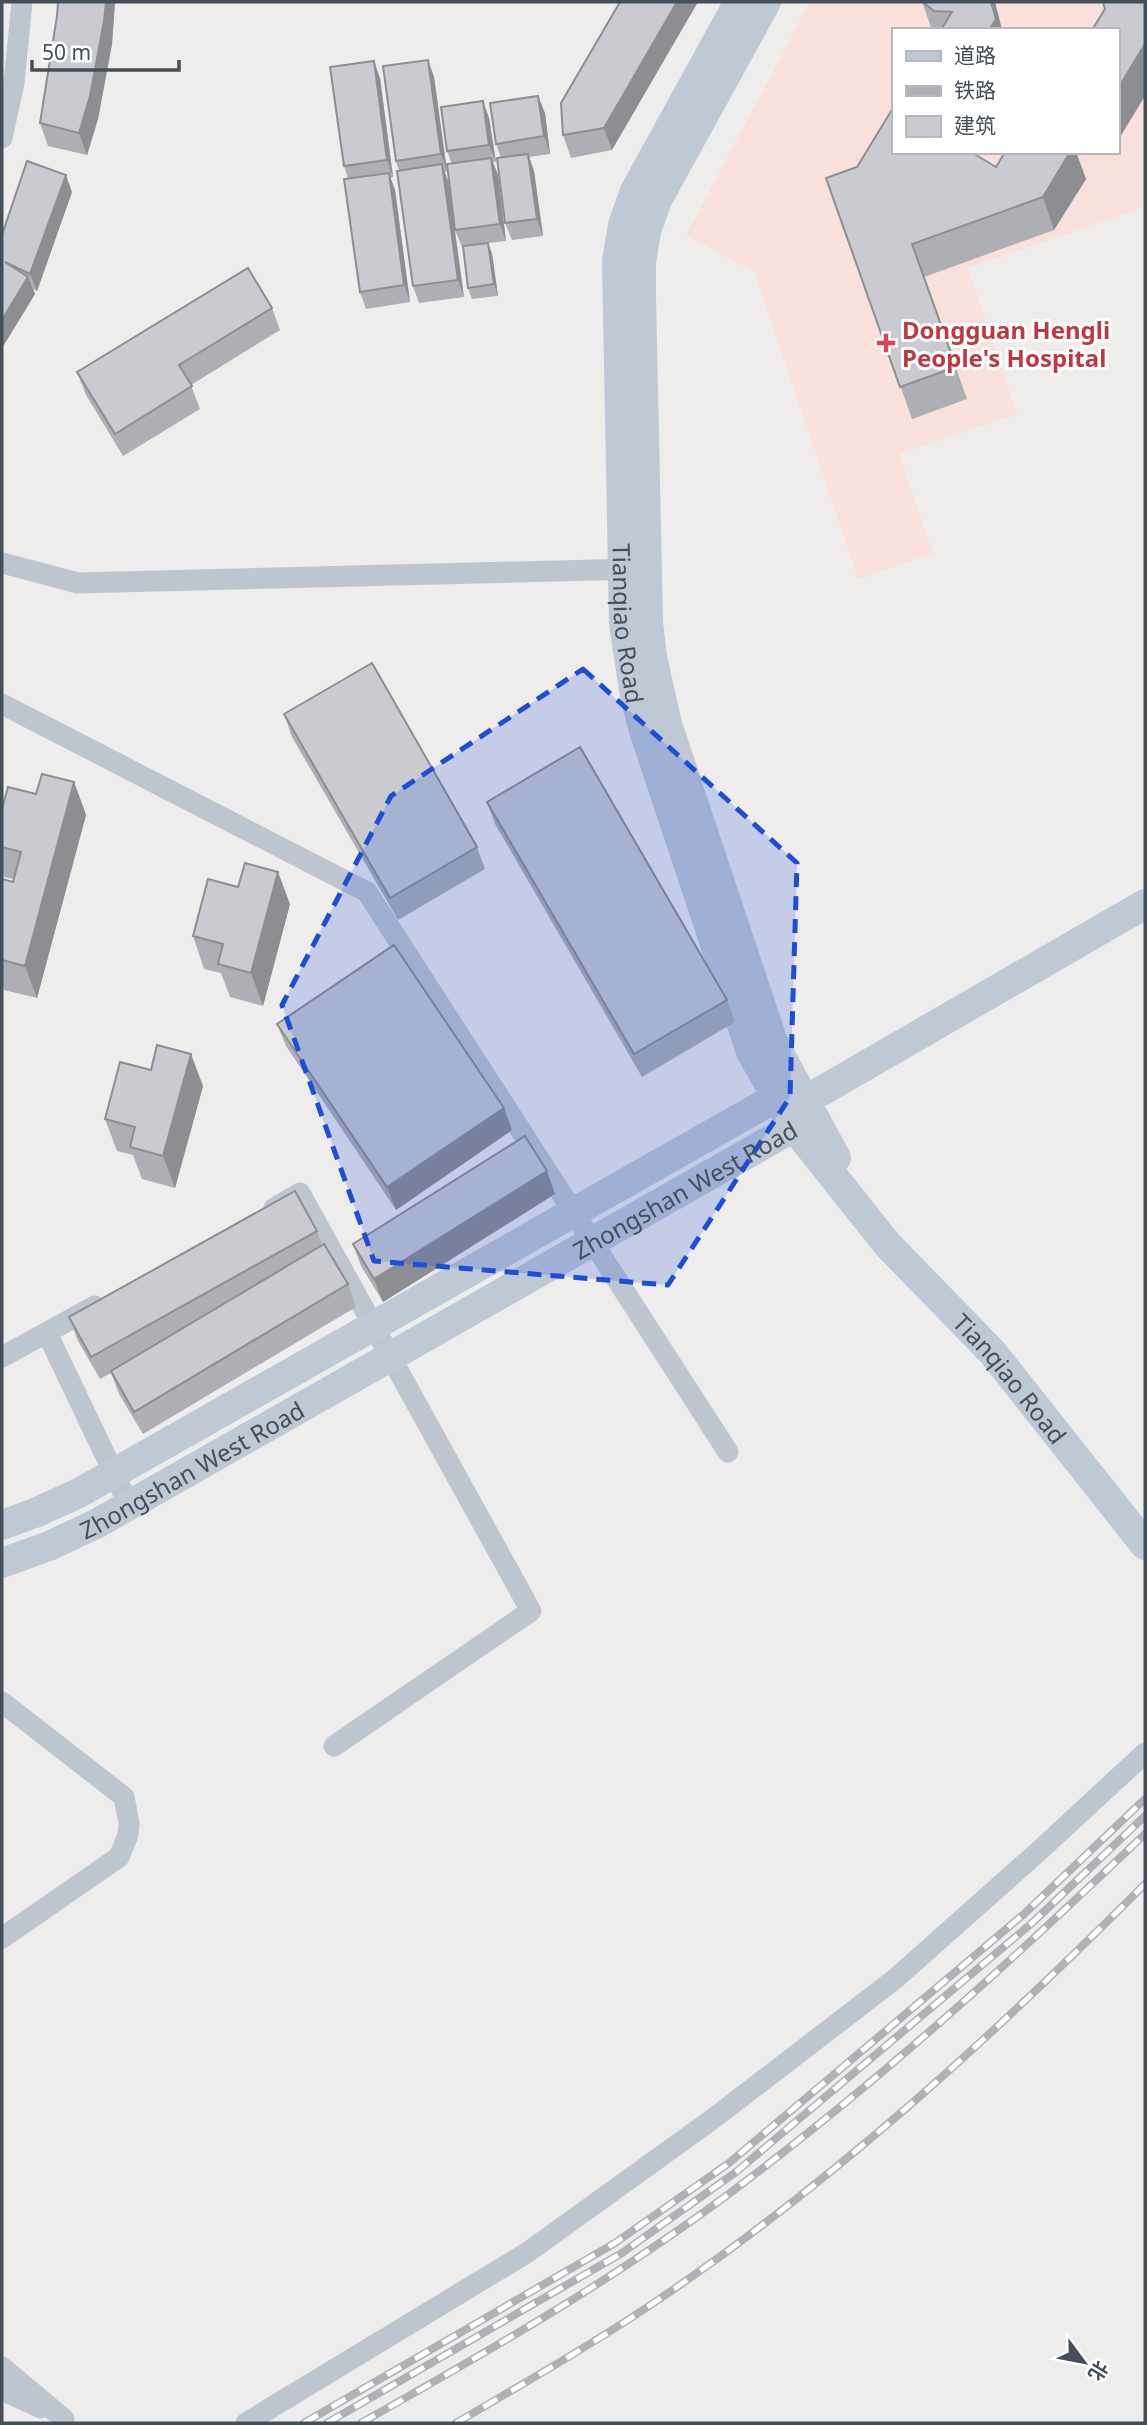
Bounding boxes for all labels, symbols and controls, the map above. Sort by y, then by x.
scale bar [32,28,178,72]
legend [892,28,1119,154]
text: 50 m [42,38,91,66]
text: 道路 [954,41,996,69]
text: 铁路 [954,76,996,104]
text: 建筑 [954,111,996,139]
place label: Dongguan Hengli People's Hospital [902,313,1110,374]
marker: Dongguan Hengli People's Hospital [876,333,896,353]
street label: Tianqiao Road [606,543,652,706]
street label: Zhongshan West Road [566,1112,803,1266]
street label: Tianqiao Road [946,1306,1075,1450]
street label: Zhongshan West Road [74,1393,310,1546]
north arrow [1049,2327,1119,2397]
text: 北 [1082,2356,1114,2386]

